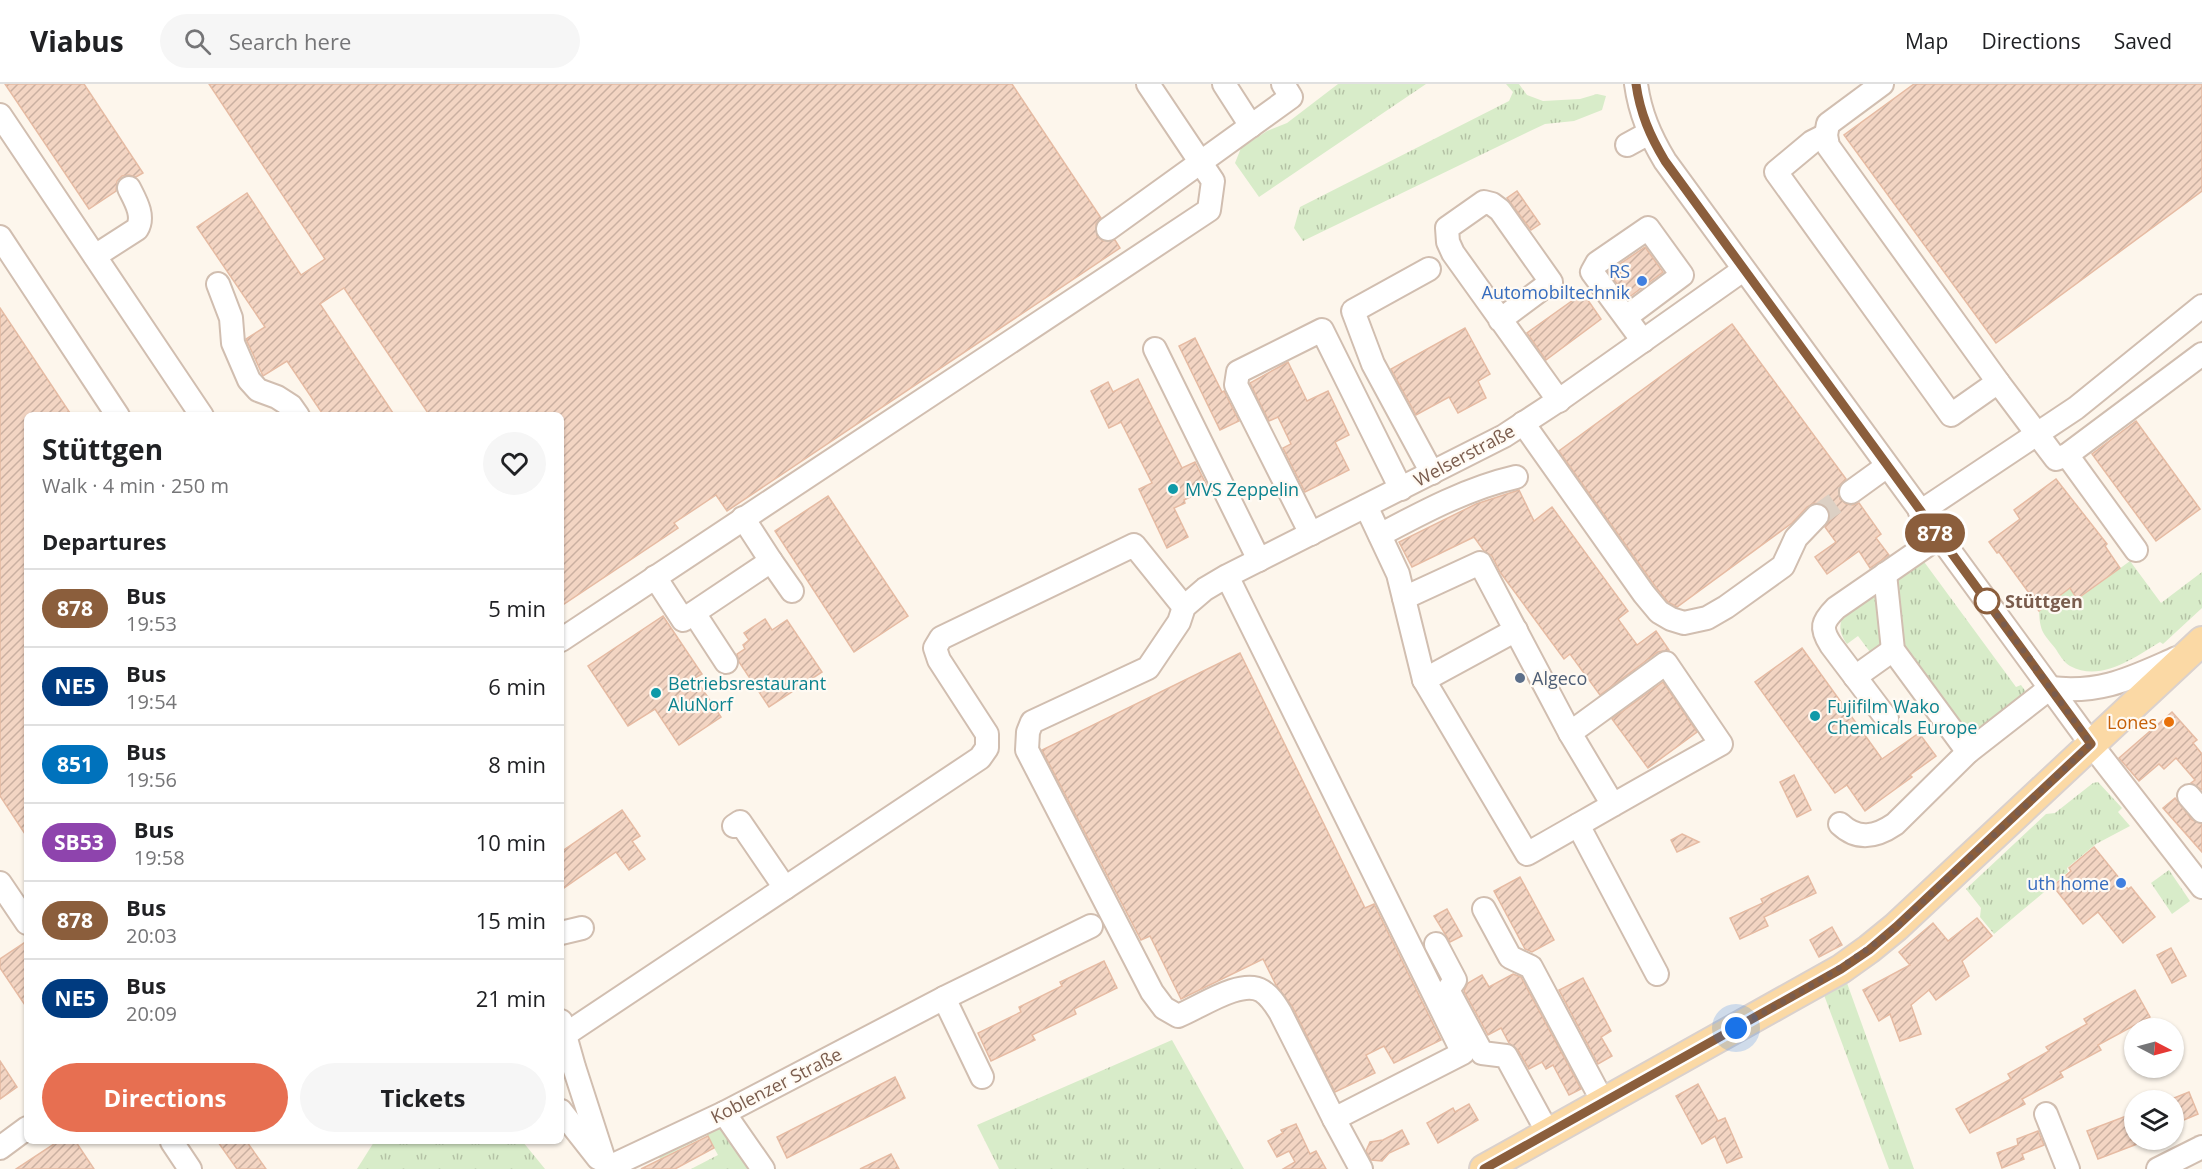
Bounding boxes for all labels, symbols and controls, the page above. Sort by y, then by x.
search box [160,14,580,68]
text: Viabus [30,22,124,60]
icon: search [181,25,214,58]
text: Search here [229,26,351,56]
text: Map [1905,27,1948,55]
text: Directions [1981,27,2081,55]
text: Saved [2114,27,2172,55]
place label: RS Automobiltechnik [1482,259,1631,304]
marker: RS Automobiltechnik [1635,274,1649,288]
street label: Welserstraße [1409,418,1519,492]
text: Stüttgen [42,430,163,468]
button: heart [483,432,546,495]
text: Walk · 4 min · 250 m [42,472,229,499]
place label: MVS Zeppelin [1185,477,1299,501]
marker: MVS Zeppelin [1166,482,1180,496]
line badge: 878 [1900,514,1970,552]
text: 878 [1917,519,1953,547]
text: Departures [42,526,166,556]
text: Bus [126,580,166,610]
marker: Stüttgen [1974,588,2000,614]
place label: Stüttgen [2005,589,2083,613]
text: 5 min [488,593,546,623]
text: 878 [57,594,93,622]
text: 19:53 [126,610,177,637]
text: Bus [126,658,166,688]
place label: Algeco [1532,666,1587,690]
text: 6 min [488,671,546,701]
place label: Betriebsrestaurant AluNorf [668,671,826,716]
marker: Algeco [1513,671,1527,685]
text: NE5 [55,672,95,700]
marker: Betriebsrestaurant AluNorf [649,686,663,700]
text: 19:54 [126,688,177,715]
place label: Fujifilm Wako Chemicals Europe [1827,694,1977,739]
marker: Fujifilm Wako Chemicals Europe [1808,709,1822,723]
place label: Lones [2107,710,2157,734]
marker: Lones [2162,715,2176,729]
text: Bus [126,736,166,766]
text: 8 min [488,749,546,779]
text: 851 [57,750,93,778]
text: 19:56 [126,766,177,793]
text: Bus [134,814,174,844]
text: 10 min [476,827,546,857]
text: SB53 [54,828,104,856]
text: 19:58 [134,844,185,871]
place label: uth home [2027,871,2109,895]
marker: uth home [2114,876,2128,890]
text: Bus [126,892,166,922]
text: 15 min [476,905,546,935]
text: 878 [57,906,93,934]
text: 20:03 [126,922,177,949]
text: Bus [126,970,166,1000]
text: 21 min [476,983,546,1013]
text: NE5 [55,984,95,1012]
text: 20:09 [126,1000,177,1027]
your location [1721,1013,1751,1043]
north arrow [2124,1018,2184,1078]
map controls [2124,1018,2184,1150]
street label: Koblenzer Straße [706,1042,846,1128]
button: Directions [42,1063,288,1132]
button: Tickets [300,1063,546,1132]
button: layers [2124,1090,2184,1150]

